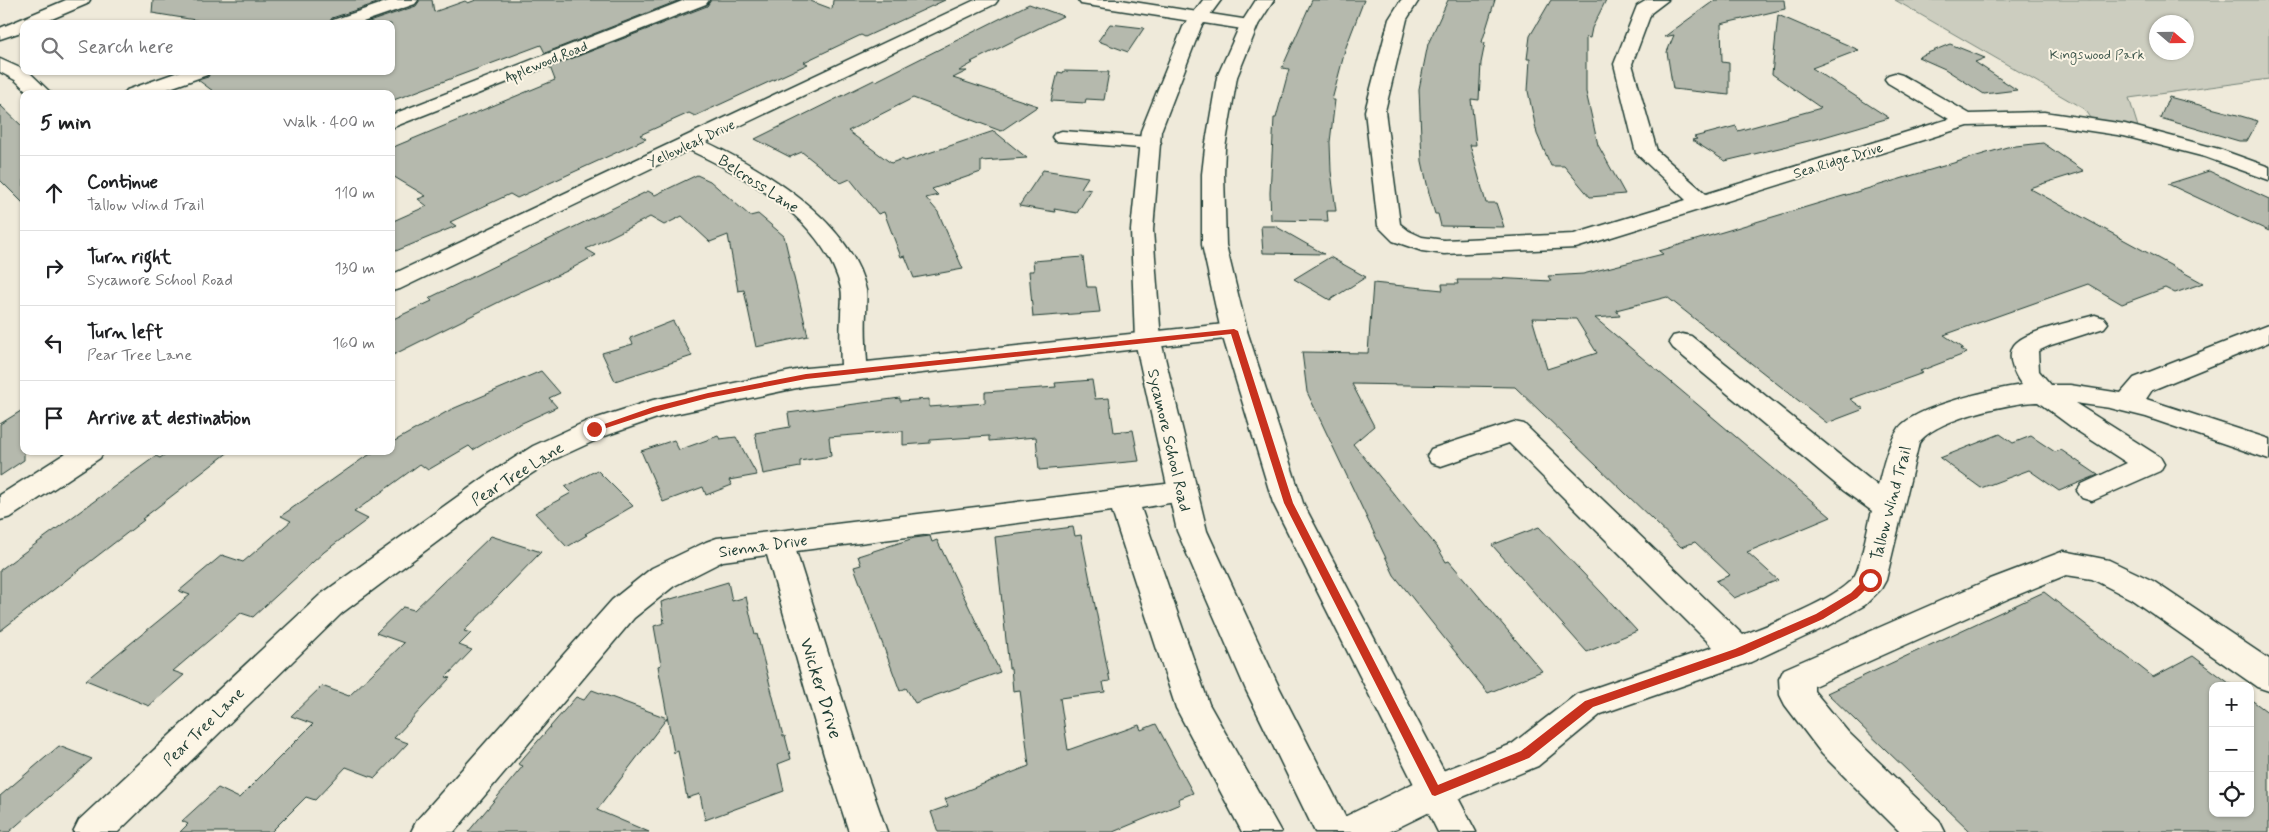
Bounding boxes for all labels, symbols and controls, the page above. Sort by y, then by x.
north arrow [2149,15,2194,60]
search box [20,20,395,75]
icon: search [38,34,66,62]
text: Search here [78,35,174,60]
street label: Applewood Road [502,37,591,88]
park label: Kingswood Park [2050,46,2145,65]
text: 5 min [40,109,92,137]
text: Walk · 400 m [283,112,375,133]
street label: Yellowleaf Drive [645,116,738,172]
street label: Sea Ridge Drive [1791,139,1886,184]
street label: Belcross Lane [714,150,803,218]
text: Continue [87,170,158,195]
icon: ahead [40,179,68,207]
text: 110 m [334,183,375,204]
text: Tallow Wind Trail [87,195,205,216]
text: Turn right [87,245,171,270]
icon: right [40,254,68,282]
text: 130 m [334,258,375,279]
text: Sycamore School Road [87,270,233,291]
text: Turn left [87,320,163,345]
icon: left [40,329,68,357]
text: 160 m [332,333,375,354]
text: Pear Tree Lane [87,345,192,366]
street label: Sycamore School Road [1142,367,1195,514]
icon: arrive [40,404,68,432]
text: Arrive at destination [87,406,251,431]
route end [583,418,606,441]
street label: Pear Tree Lane [468,437,568,511]
street label: Tallow Wind Trail [1866,444,1917,563]
street label: Sienna Drive [717,530,809,563]
route start [1859,569,1882,592]
street label: Wicker Drive [793,635,848,742]
map controls [2209,682,2254,817]
button: + [2209,682,2254,727]
street label: Pear Tree Lane [159,683,249,771]
button: − [2209,727,2254,772]
button: locate [2209,772,2254,817]

